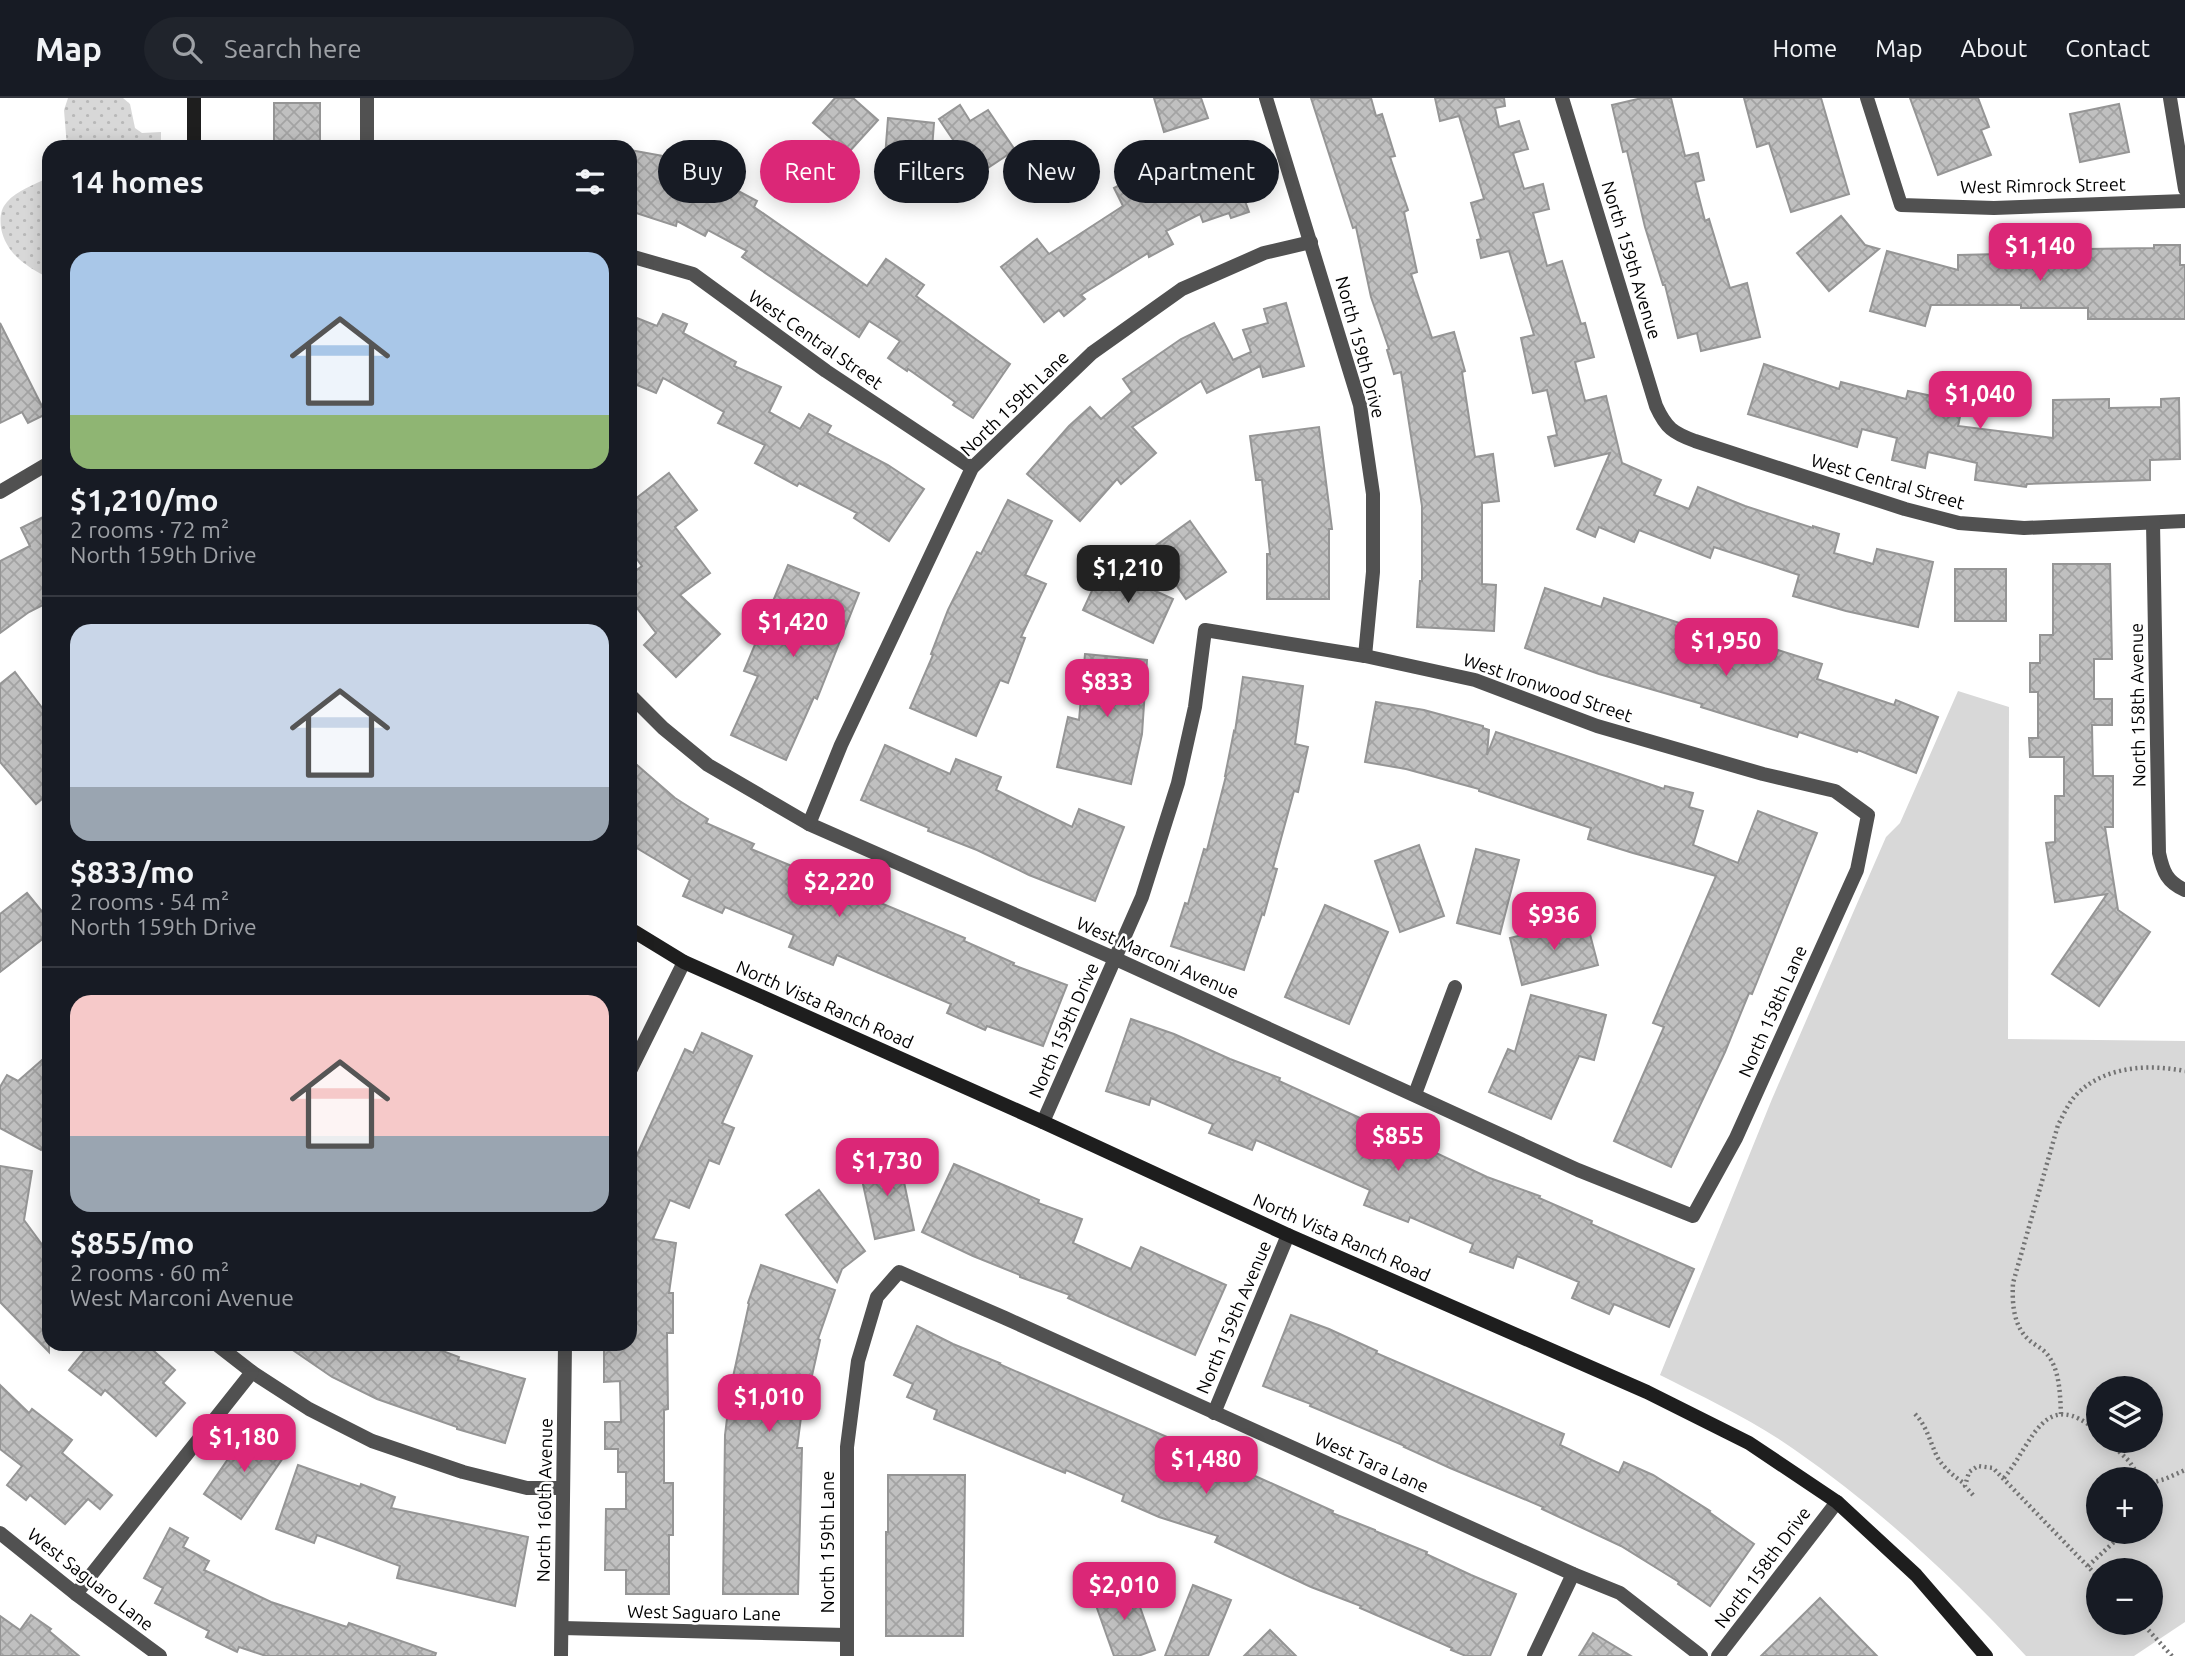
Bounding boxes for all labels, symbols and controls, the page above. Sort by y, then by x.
search box [144,17,634,80]
icon: search [168,29,206,67]
text: Map [35,30,102,67]
text: Search here [224,34,362,63]
text: Home [1772,35,1837,62]
text: Map [1875,35,1922,62]
text: About [1960,35,2027,62]
text: Contact [2065,35,2150,62]
chip: Buy [658,140,746,203]
chip: Rent [760,140,860,203]
chip: Filters [874,140,989,203]
chip: New [1003,140,1100,203]
chip: Apartment [1114,140,1279,203]
icon: filters [571,163,609,201]
text: 14 homes [70,165,204,199]
street label: West Rimrock Street [1960,174,2126,196]
street label: North 159th Avenue [1598,179,1666,341]
pin: $1,140 [1983,223,2097,283]
text: $1,140 [2005,233,2075,258]
street label: North 159th Drive [1332,274,1390,420]
street label: West Central Street [745,285,887,393]
icon: home [277,298,403,424]
street label: North 159th Lane [956,346,1072,460]
pin: $1,040 [1923,372,2037,431]
text: $1,040 [1945,381,2015,406]
street label: West Central Street [1809,450,1967,512]
text: $1,210/mo [70,483,219,517]
text: 2 rooms · 72 m² [70,517,229,542]
text: North 159th Drive [70,542,257,567]
pin: $1,210 [1071,546,1185,605]
text: $1,210 [1093,555,1163,580]
pin: $1,420 [736,600,850,659]
text: $1,420 [758,609,828,634]
pin: $1,950 [1669,618,1783,678]
street label: North 158th Avenue [2126,623,2148,787]
text: $1,950 [1691,628,1761,653]
street label: West Ironwood Street [1461,649,1635,725]
pin: $833 [1066,660,1148,719]
text: $833 [1081,669,1133,694]
icon: home [277,670,403,796]
text: $833/mo [70,855,194,889]
pin: $2,220 [782,860,896,919]
text: $2,220 [804,869,874,894]
text: 2 rooms · 54 m² [70,889,229,914]
pin: $936 [1513,892,1595,952]
text: $936 [1528,902,1580,927]
street label: West Marconi Avenue [1074,912,1242,1002]
text: North 159th Drive [70,914,257,939]
street label: North 158th Lane [1734,942,1810,1080]
street label: North Vista Ranch Road [734,956,916,1052]
street label: North 159th Drive [1024,959,1102,1101]
icon: home [277,1041,403,1167]
pin: $855 [1357,1114,1439,1173]
text: $855 [1372,1123,1424,1148]
pin: $1,730 [830,1138,944,1198]
text: $1,730 [852,1148,922,1173]
street label: North Vista Ranch Road [1251,1189,1433,1285]
text: $855/mo [70,1226,194,1260]
street label: North 159th Avenue [1192,1237,1274,1397]
text: 2 rooms · 60 m² [70,1260,229,1285]
text: West Marconi Avenue [70,1285,294,1310]
pin: $1,010 [712,1374,826,1434]
map controls [2086,1376,2163,1635]
button: layers [2086,1376,2163,1453]
text: $1,010 [734,1384,804,1409]
pin: $1,180 [187,1414,301,1474]
street label: North 160th Avenue [533,1418,555,1582]
text: $1,180 [209,1424,279,1449]
street label: West Tara Lane [1312,1428,1432,1496]
pin: $1,480 [1149,1436,1263,1496]
text: $1,480 [1171,1446,1241,1471]
button: + [2086,1467,2163,1544]
street label: North 159th Lane [817,1471,837,1613]
street label: North 158th Drive [1710,1503,1814,1631]
street label: West Saguaro Lane [24,1524,158,1634]
button: − [2086,1558,2163,1635]
pin: $2,010 [1067,1562,1181,1622]
text: $2,010 [1089,1572,1159,1597]
street label: West Saguaro Lane [627,1601,781,1623]

